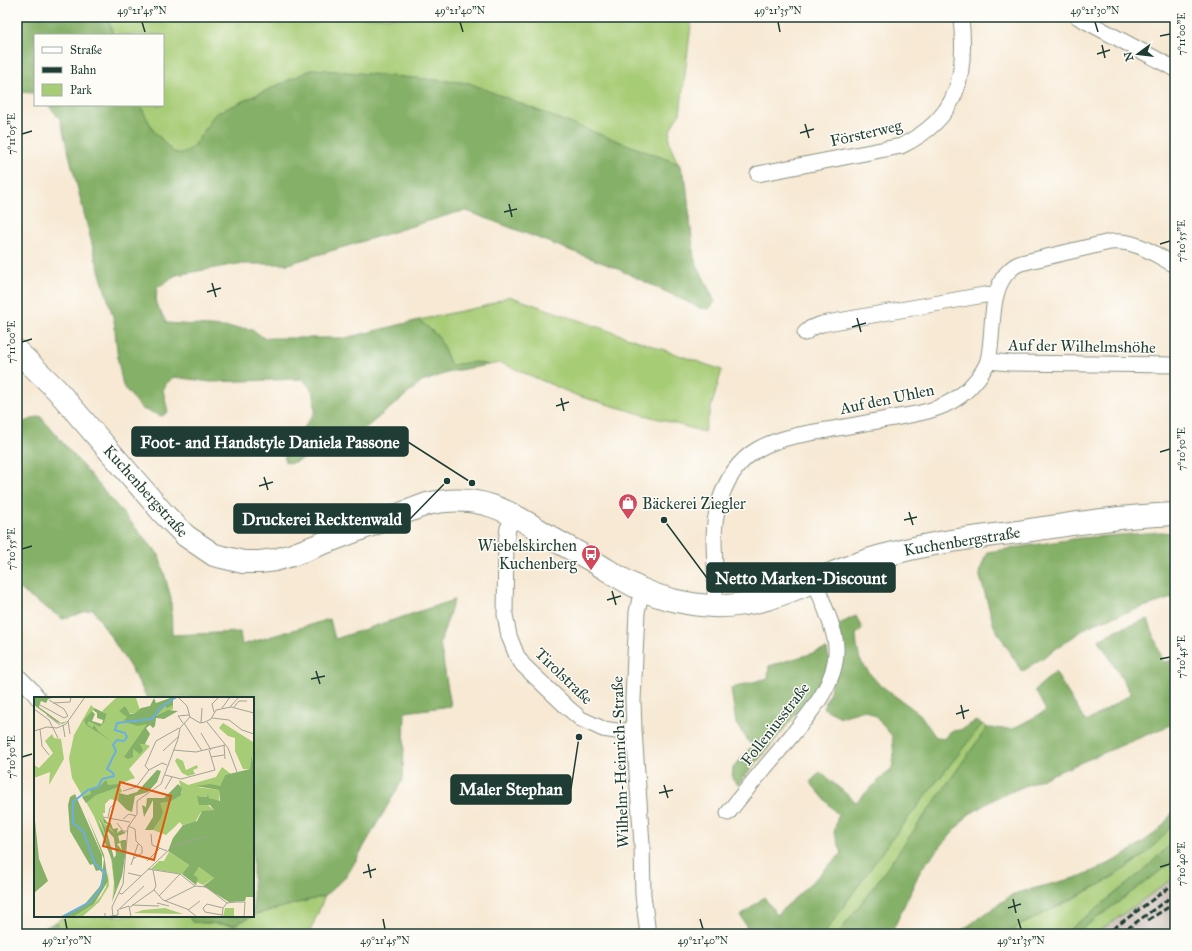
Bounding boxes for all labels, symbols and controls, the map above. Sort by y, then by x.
text: 49°21'45"N [117,5,167,17]
text: 49°21'40"N [435,5,486,17]
text: 49°21'35"N [754,5,802,17]
text: 49°21'30"N [1071,5,1120,17]
text: 7°11'00"E [1176,13,1188,55]
legend [34,34,164,106]
north arrow [1118,34,1158,74]
text: Straße [70,43,102,57]
text: N [1121,50,1136,63]
text: Bahn [70,63,97,77]
text: Park [70,83,92,97]
text: 7°11'05"E [6,113,18,155]
street label: Försterweg [828,115,905,151]
text: 7°10'55"E [1176,220,1188,262]
text: 7°11'00"E [6,321,18,363]
street label: Auf der Wilhelmshöhe [1007,335,1156,357]
street label: Auf den Uhlen [837,380,936,418]
callout: Foot- and Handstyle Daniela Passone [132,427,408,456]
text: 7°10'50"E [1176,427,1188,471]
text: Foot- and Handstyle Daniela Passone [140,432,400,453]
street label: Kuchenbergstraße [99,441,193,542]
shop icon: Bäckerei Ziegler [617,492,639,520]
place label: Bäckerei Ziegler [642,494,746,514]
callout: Druckerei Recktenwald [234,504,410,533]
text: Druckerei Recktenwald [242,509,402,530]
street label: Kuchenbergstraße [902,522,1022,561]
text: 7°10'55"E [6,528,18,570]
place label: Wiebelskirchen Kuchenberg [478,536,578,574]
bus stop icon: Wiebelskirchen Kuchenberg [580,543,602,571]
callout: Netto Marken-Discount [707,563,895,592]
text: Netto Marken-Discount [715,568,888,589]
text: 7°10'45"E [1176,635,1188,679]
street label: Tirolstraße [531,644,597,708]
street label: Wilhelm-Heinrich-Straße [607,675,633,848]
street label: Folleniusstraße [737,678,813,769]
inset map [34,697,254,917]
text: 7°10'50"E [6,735,18,779]
callout: Maler Stephan [451,775,571,804]
text: Maler Stephan [459,779,564,800]
text: 7°10'40"E [1176,842,1188,886]
text: 49°21'50"N [42,935,92,947]
text: 49°21'45"N [360,935,410,947]
text: 49°21'40"N [678,935,729,947]
text: 49°21'35"N [997,935,1045,947]

